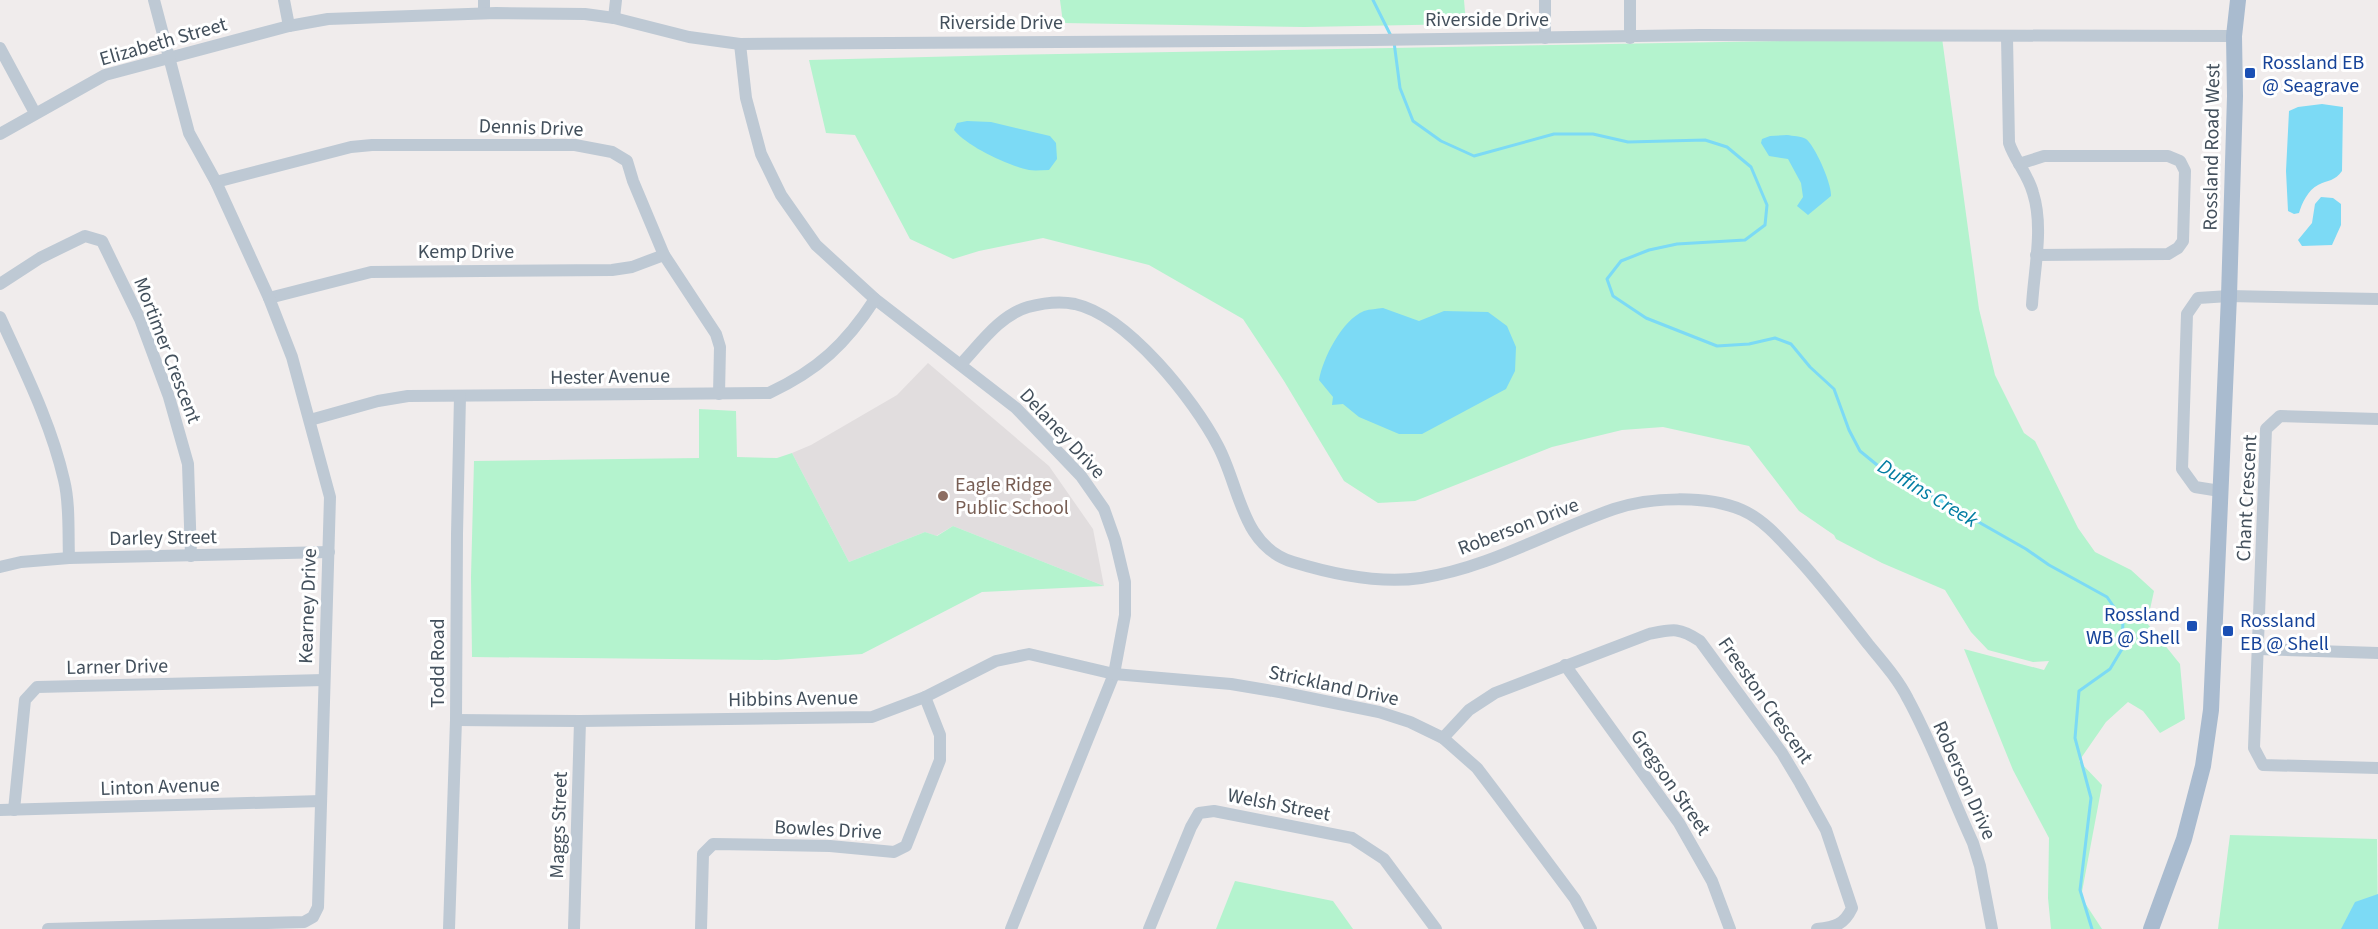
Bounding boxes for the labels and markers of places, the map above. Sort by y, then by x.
place label: Rossland EB @ Seagrave [2262,49,2364,100]
marker: Rossland EB @ Seagrave [2243,66,2257,80]
place label: Eagle Ridge Public School [955,471,1069,522]
marker: Eagle Ridge Public School [936,489,950,503]
place label: Rossland WB @ Shell [2086,601,2180,652]
place label: Rossland EB @ Shell [2240,607,2329,658]
marker: Rossland WB @ Shell [2185,619,2199,633]
marker: Rossland EB @ Shell [2221,624,2235,638]

